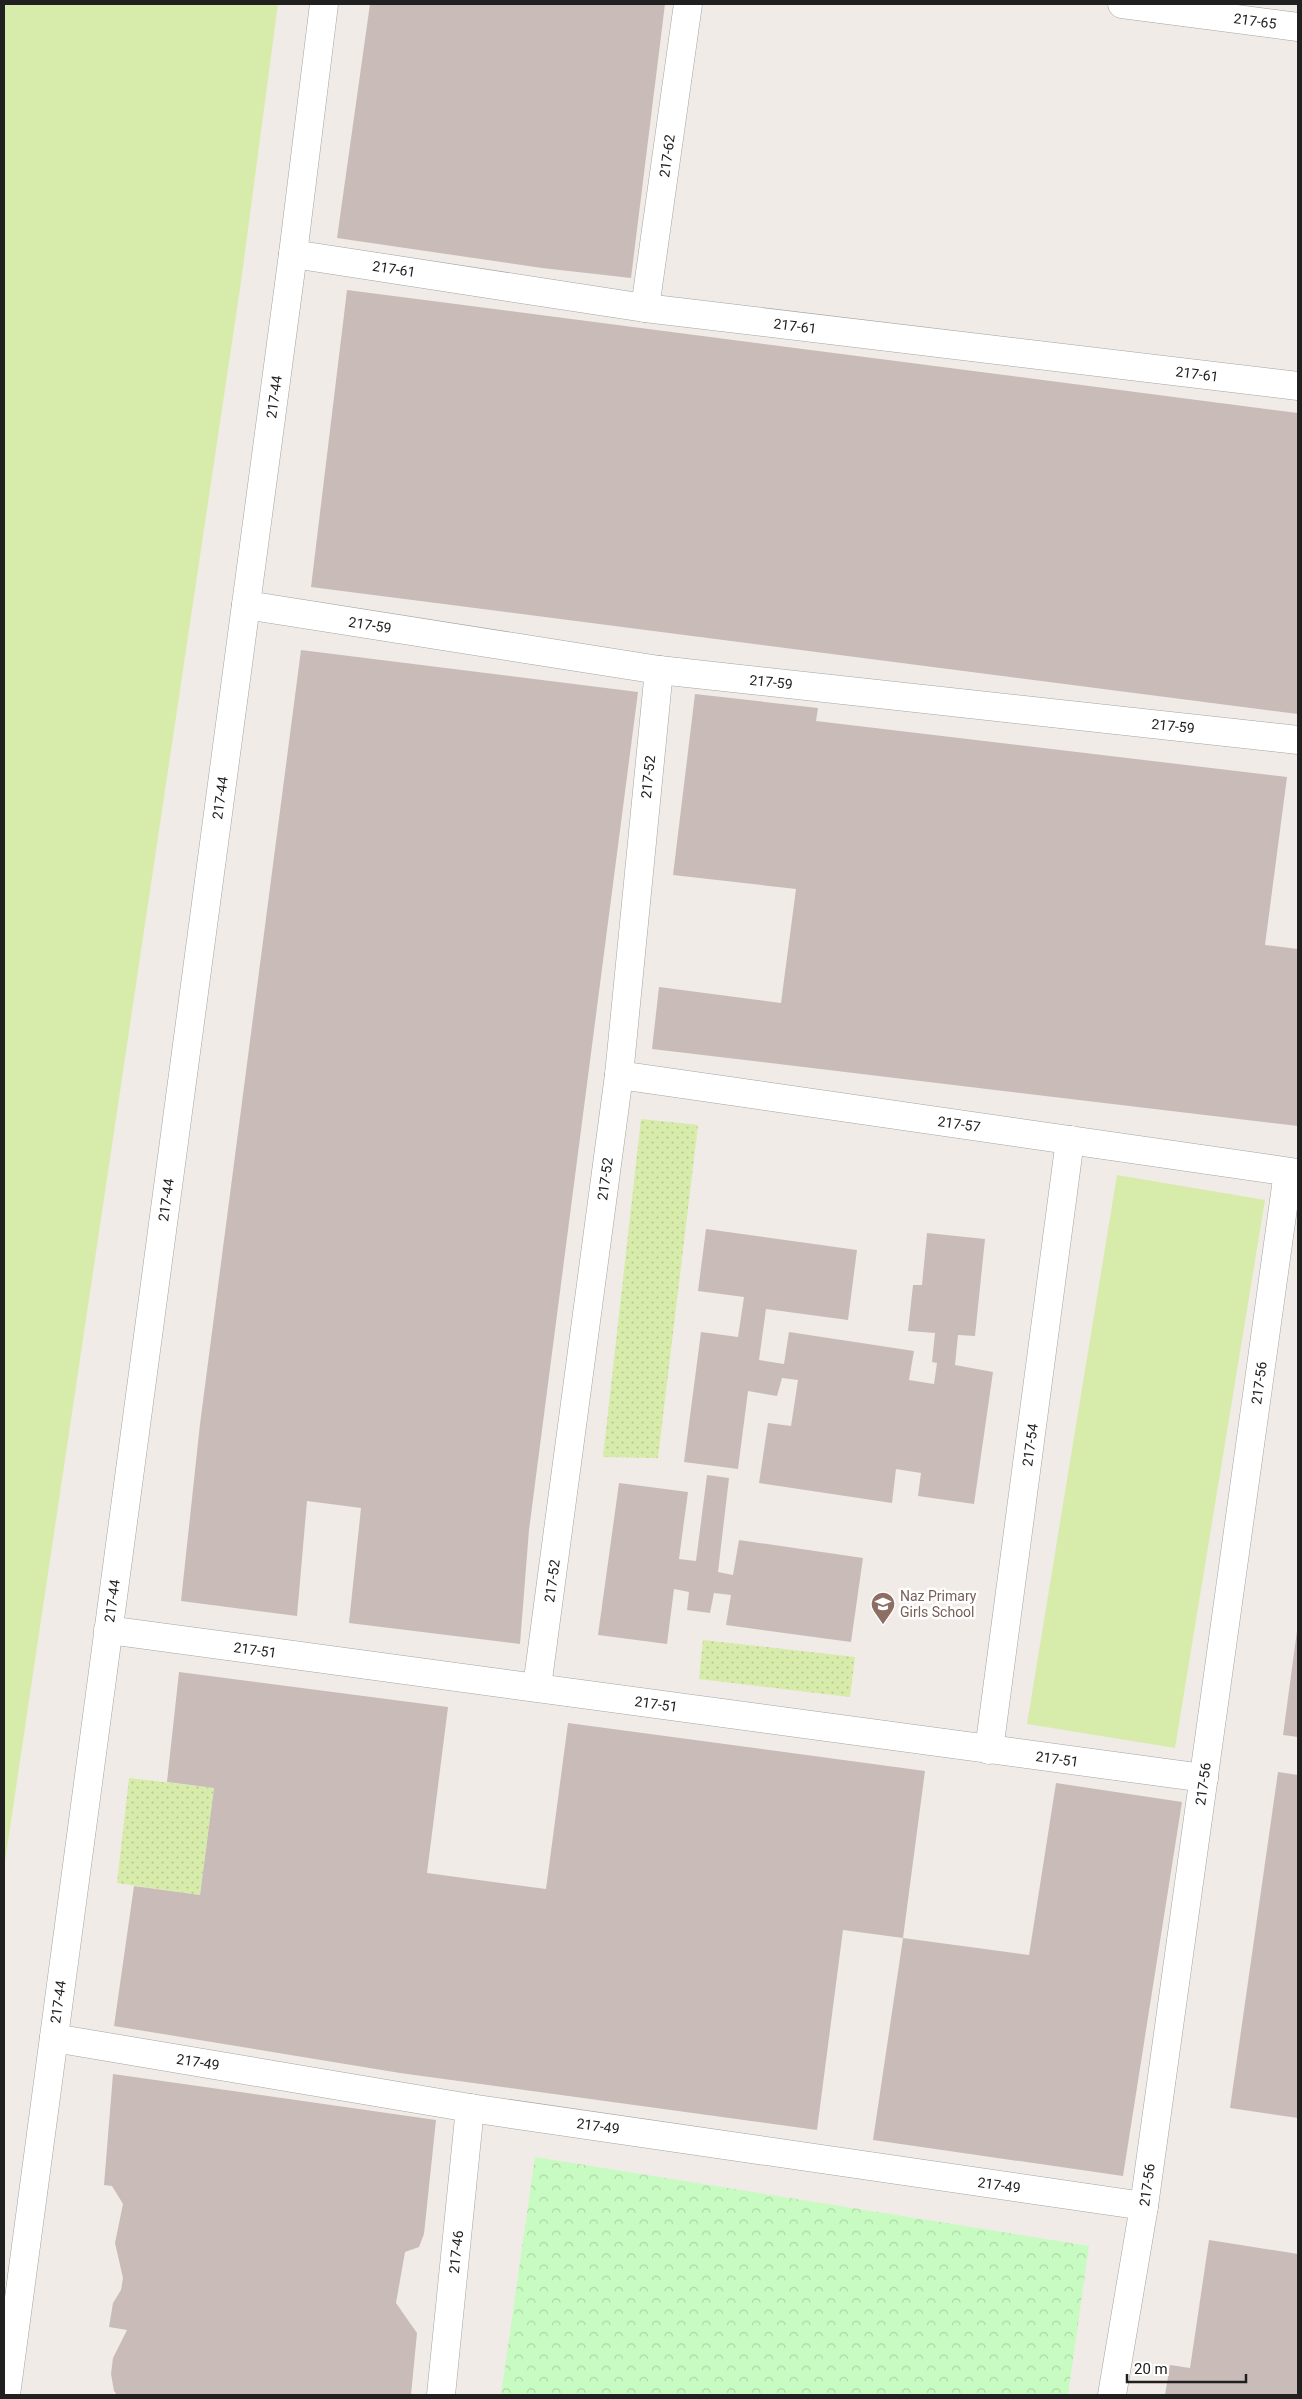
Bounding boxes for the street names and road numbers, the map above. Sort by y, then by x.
street label: 217-65 [1232,10,1278,32]
street label: 217-62 [656,133,678,179]
street label: 217-61 [371,258,417,280]
street label: 217-61 [773,315,817,337]
street label: 217-61 [1175,363,1219,385]
street label: 217-44 [263,374,285,420]
street label: 217-59 [347,614,393,636]
street label: 217-59 [749,672,793,692]
street label: 217-59 [1151,716,1195,736]
street label: 217-52 [638,755,658,799]
street label: 217-44 [209,775,231,821]
street label: 217-57 [936,1113,982,1135]
street label: 217-52 [594,1156,616,1202]
street label: 217-44 [155,1177,177,1223]
street label: 217-56 [1248,1360,1270,1406]
street label: 217-54 [1019,1422,1041,1468]
street label: 217-52 [541,1558,563,1604]
street label: 217-44 [101,1578,123,1624]
street label: 217-51 [232,1639,278,1661]
street label: 217-51 [633,1693,679,1715]
street label: 217-51 [1034,1748,1080,1770]
street label: 217-56 [1192,1761,1214,1807]
street label: 217-44 [47,1979,69,2025]
street label: 217-49 [175,2051,221,2073]
street label: 217-49 [575,2115,621,2137]
street label: 217-56 [1136,2162,1158,2208]
street label: 217-49 [976,2174,1022,2196]
street label: 217-46 [446,2230,466,2274]

